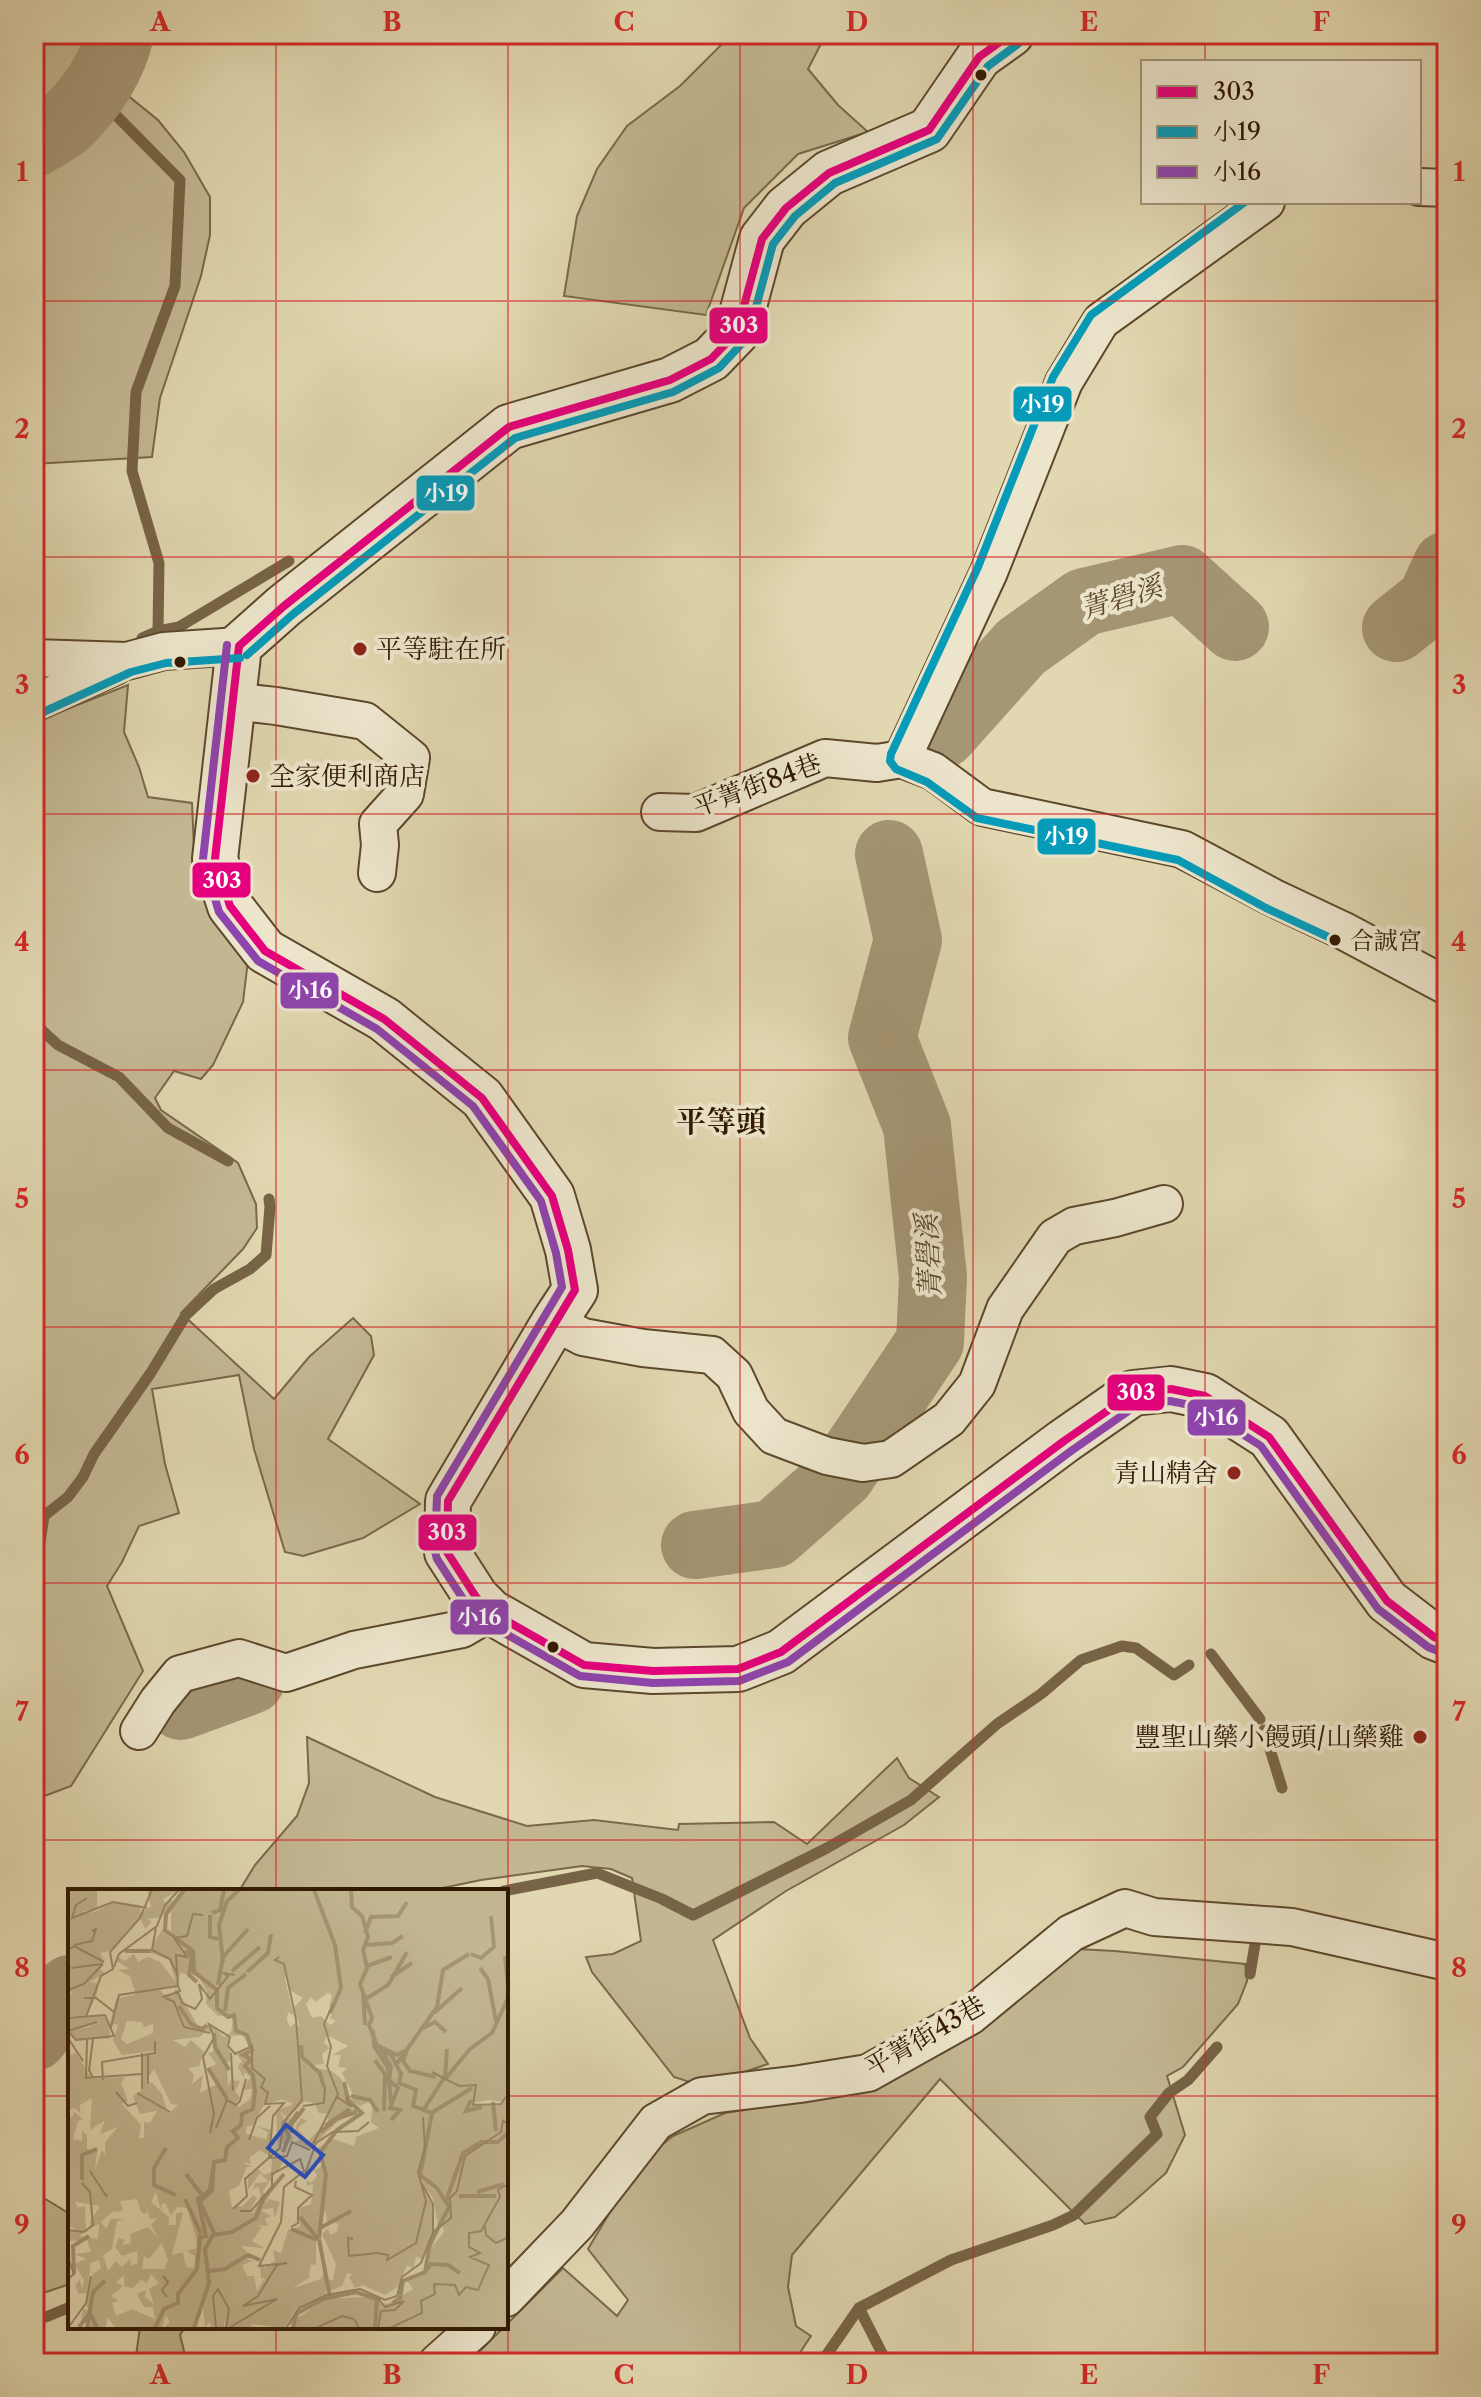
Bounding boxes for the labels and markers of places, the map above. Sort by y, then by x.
unlabelled marker [973,67,989,83]
place label: 平等駐在所 [376,633,506,665]
marker: 平等駐在所 [351,640,369,658]
unlabelled marker [172,654,188,670]
place label: 全家便利商店 [269,760,425,792]
marker: 全家便利商店 [244,767,262,785]
place label: 合誠宮 [1350,926,1422,955]
marker: 合誠宮 [1327,932,1343,948]
place label: 青山精舍 [1114,1457,1218,1489]
marker: 青山精舍 [1225,1464,1243,1482]
unlabelled marker [545,1639,561,1655]
place label: 豐聖山藥小饅頭/山藥雞 [1135,1721,1404,1753]
marker: 豐聖山藥小饅頭/山藥雞 [1411,1728,1429,1746]

